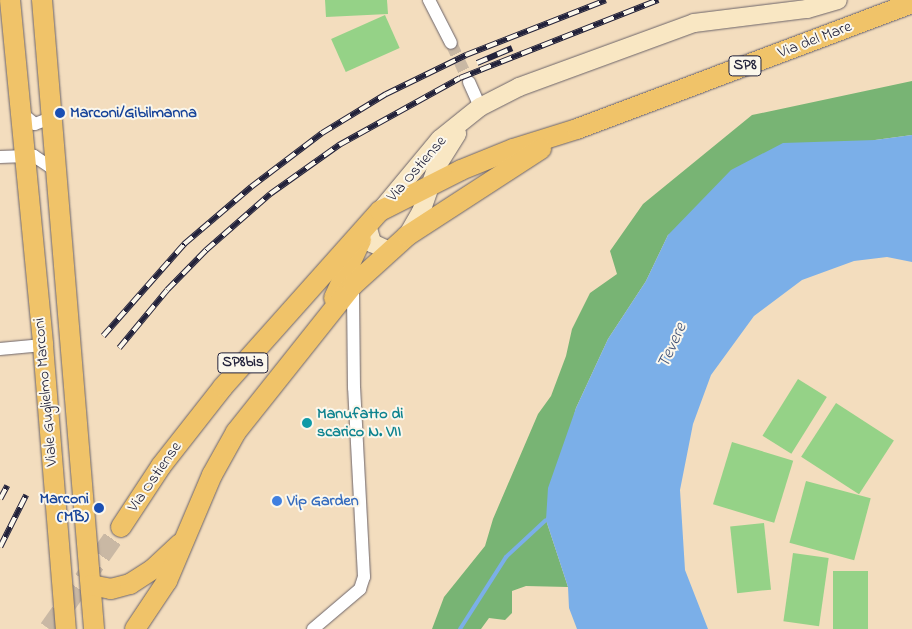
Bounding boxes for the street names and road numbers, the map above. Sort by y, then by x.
street label: Via del Mare [776,17,854,63]
road number: SP8 [728,54,762,78]
street label: Via Ostiense [383,132,451,206]
street label: Viale Guglielmo Marconi [30,317,62,467]
road number: SP8bis [217,350,269,376]
street label: Via Ostiense [124,438,186,516]

